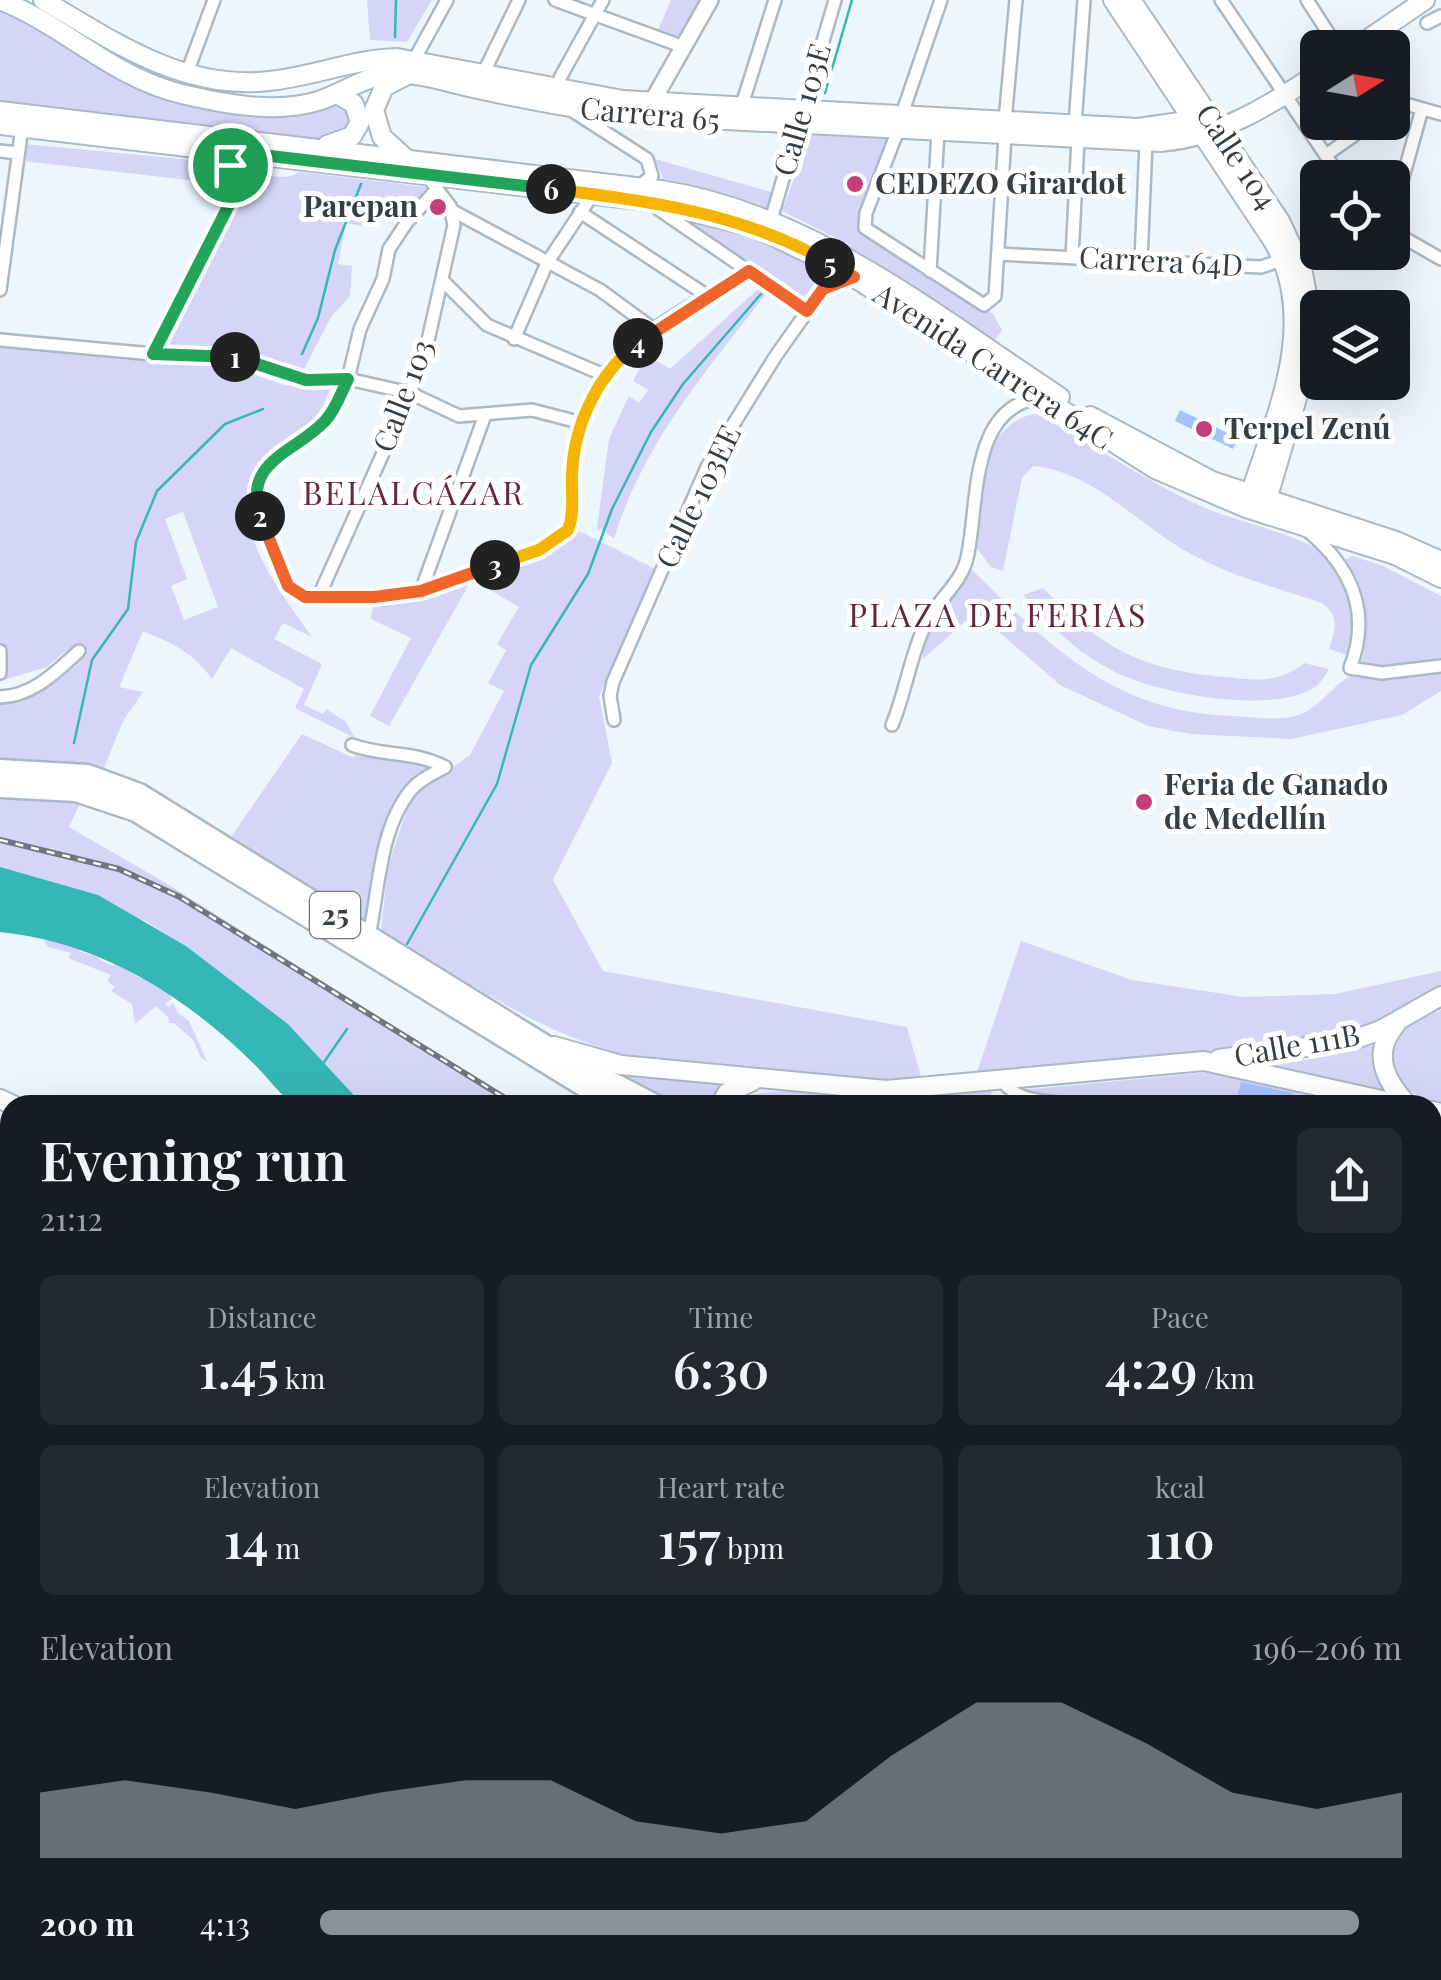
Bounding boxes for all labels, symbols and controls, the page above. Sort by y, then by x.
north arrow [1300,30,1410,140]
map controls [1300,30,1410,400]
street label: Calle 103E [763,39,839,180]
street label: Carrera 65 [579,87,722,139]
street label: Calle 104 [1188,95,1288,216]
pin [188,123,273,208]
icon: arrive [203,138,258,193]
button: locate [1300,160,1410,270]
place label: CEDEZO Girardot [875,162,1127,202]
pin: 6 [526,164,576,214]
text: 6 [543,170,559,207]
marker: CEDEZO Girardot [844,173,866,195]
place label: Parepan [303,185,419,225]
marker: Parepan [427,196,449,218]
street label: Carrera 64D [1078,236,1244,284]
pin: 5 [805,238,855,288]
text: 5 [824,244,836,281]
street label: Avenida Carrera 64C [866,272,1122,458]
button: layers [1300,290,1410,400]
pin: 4 [613,318,663,368]
text: 4 [631,324,645,361]
pin: 1 [210,332,260,382]
street label: Calle 103 [362,333,442,457]
text: 1 [230,338,240,375]
place label: Terpel Zenú [1224,407,1391,447]
street label: Calle 103EE [645,418,749,574]
marker: Terpel Zenú [1193,418,1215,440]
district label: BELALCÁZAR [303,470,525,513]
pin: 2 [235,491,285,541]
text: 2 [253,497,267,534]
pin: 3 [470,540,520,590]
text: 3 [488,546,502,583]
district label: PLAZA DE FERIAS [848,592,1148,635]
place label: Feria de Ganado de Medellín [1164,763,1388,837]
marker: Feria de Ganado de Medellín [1133,791,1155,813]
road number: 25 [310,892,360,938]
street label: Calle 111B [1231,1013,1363,1075]
text: Evening run [40,1121,347,1195]
button: share [1297,1128,1402,1233]
text: 21:12 [40,1196,103,1239]
text: Distance [207,1298,317,1335]
text: Time [689,1298,753,1335]
text: Pace [1151,1298,1209,1335]
text: 1.45 [199,1335,279,1402]
text: 6:30 [673,1335,769,1402]
text: 4:29 [1105,1335,1197,1402]
text: km [279,1359,325,1396]
text: /km [1197,1359,1255,1396]
text: Elevation [204,1468,320,1505]
text: Heart rate [657,1468,785,1505]
text: kcal [1155,1468,1205,1505]
text: 14 [224,1505,268,1572]
text: 157 [658,1505,720,1572]
text: 110 [1145,1505,1215,1572]
text: m [268,1529,300,1566]
text: bpm [720,1529,784,1566]
text: Elevation [40,1625,173,1668]
text: 196–206 m [1252,1625,1402,1668]
text: 200 m [40,1901,134,1944]
text: 4:13 [200,1901,250,1944]

